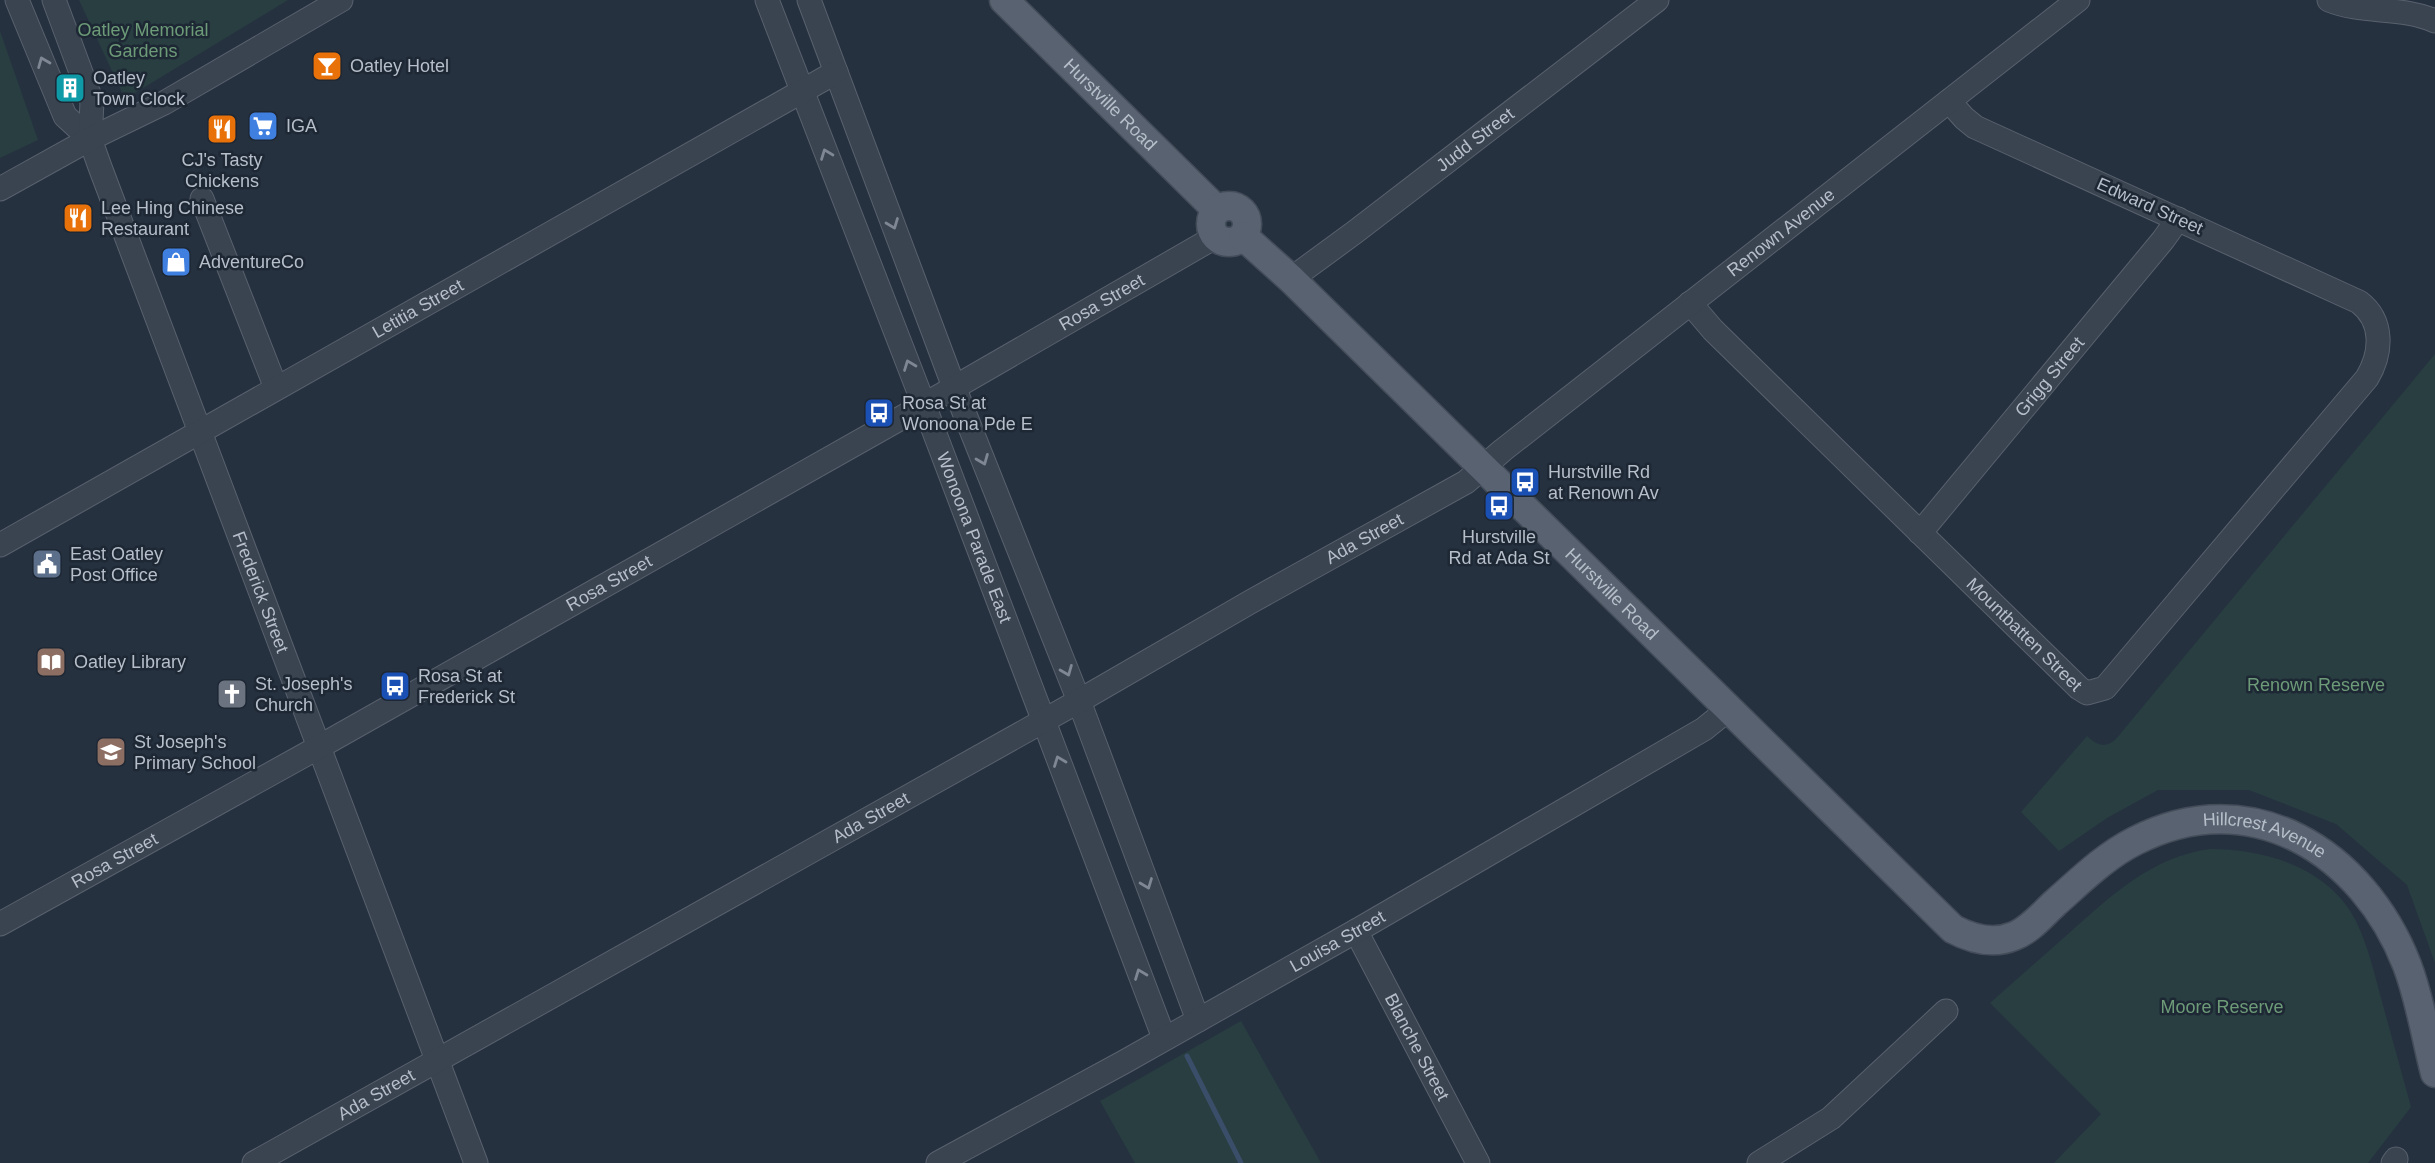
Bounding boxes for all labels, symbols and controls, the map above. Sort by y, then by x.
park label: Oatley Memorial Gardens [77,20,209,61]
bar icon: Oatley Hotel [310,49,344,83]
street label: Hurstville Road [1060,55,1161,155]
one-way arrow [37,56,51,68]
place label: Oatley Hotel [350,56,449,76]
place label: Oatley Town Clock [93,68,186,109]
building icon: Oatley Town Clock [53,71,87,105]
street label: Judd Street [1433,104,1518,176]
supermarket icon: IGA [246,109,280,143]
restaurant icon: CJ's Tasty Chickens [205,112,239,146]
place label: IGA [286,116,317,136]
one-way arrow [820,148,834,160]
place label: CJ's Tasty Chickens [181,150,263,191]
street label: Edward Street [2094,174,2206,238]
street label: Renown Avenue [1723,184,1839,281]
place label: Lee Hing Chinese Restaurant [101,198,244,239]
restaurant icon: Lee Hing Chinese Restaurant [61,201,95,235]
one-way arrow [885,218,899,230]
shop icon: AdventureCo [159,245,193,279]
place label: AdventureCo [199,252,304,272]
street label: Rosa Street [1056,270,1148,335]
street label: Letitia Street [369,275,467,342]
street label: Grigg Street [2011,333,2088,421]
one-way arrow [903,360,917,372]
place label: Rosa St at Wonoona Pde E [902,393,1033,434]
bus stop icon: Rosa St at Wonoona Pde E [862,396,896,430]
street label: Wonoona Parade East [933,449,1016,626]
one-way arrow [974,453,988,465]
place label: Hurstville Rd at Renown Av [1548,462,1659,503]
bus stop icon: Hurstville Rd at Renown Av [1508,465,1542,499]
bus stop icon: Hurstville Rd at Ada St [1482,489,1516,523]
street label: Ada Street [1322,509,1406,568]
place label: Hurstville Rd at Ada St [1448,527,1550,568]
street label: Frederick Street [228,529,292,656]
place label: East Oatley Post Office [70,544,163,585]
street label: Hurstville Road [1561,544,1662,644]
public building icon: East Oatley Post Office [30,547,64,581]
street label: Rosa Street [563,551,655,615]
street label: Mountbatten Street [1963,574,2086,695]
library icon: Oatley Library [34,645,68,679]
place label: Oatley Library [74,652,186,672]
one-way arrow [1058,665,1072,677]
place label: Rosa St at Frederick St [418,666,515,707]
bus stop icon: Rosa St at Frederick St [378,669,412,703]
place label: St. Joseph's Church [255,674,353,715]
park label: Renown Reserve [2247,675,2385,695]
church icon: St. Joseph's Church [215,677,249,711]
place label: St Joseph's Primary School [134,732,256,773]
school or university icon: St Joseph's Primary School [94,735,128,769]
one-way arrow [1053,756,1067,768]
street label: Ada Street [829,788,913,847]
street label: Hillcrest Avenue [2202,809,2330,862]
street label: Rosa Street [68,829,161,892]
one-way arrow [1139,878,1153,890]
street label: Louisa Street [1287,906,1389,976]
one-way arrow [1134,969,1148,981]
street label: Blanche Street [1381,990,1453,1104]
park label: Moore Reserve [2160,997,2284,1017]
street label: Ada Street [334,1065,418,1124]

